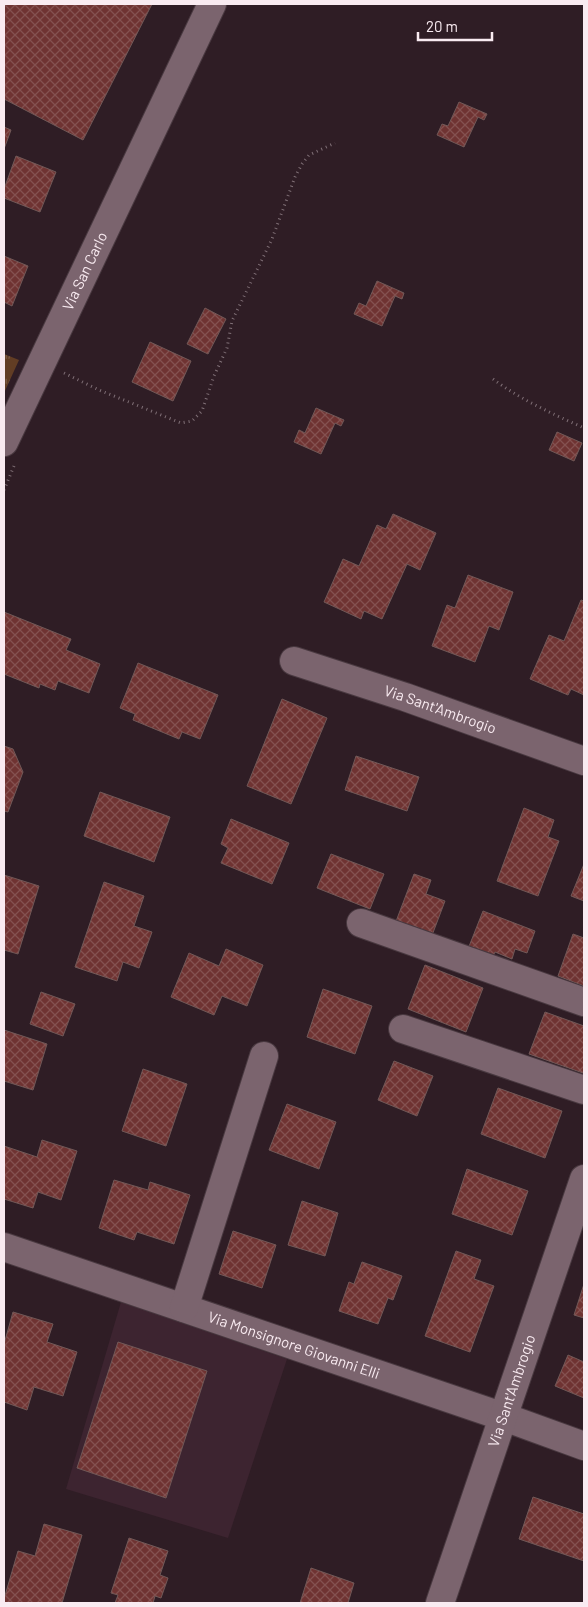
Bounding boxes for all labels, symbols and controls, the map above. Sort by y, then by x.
scale bar [418,10,492,42]
text: 20 m [426,17,458,35]
street label: Via San Carlo [58,229,110,313]
street label: Via Sant'Ambrogio [382,681,499,737]
street label: Via Monsignore Giovanni Elli [206,1307,382,1382]
street label: Via Sant'Ambrogio [484,1332,539,1449]

